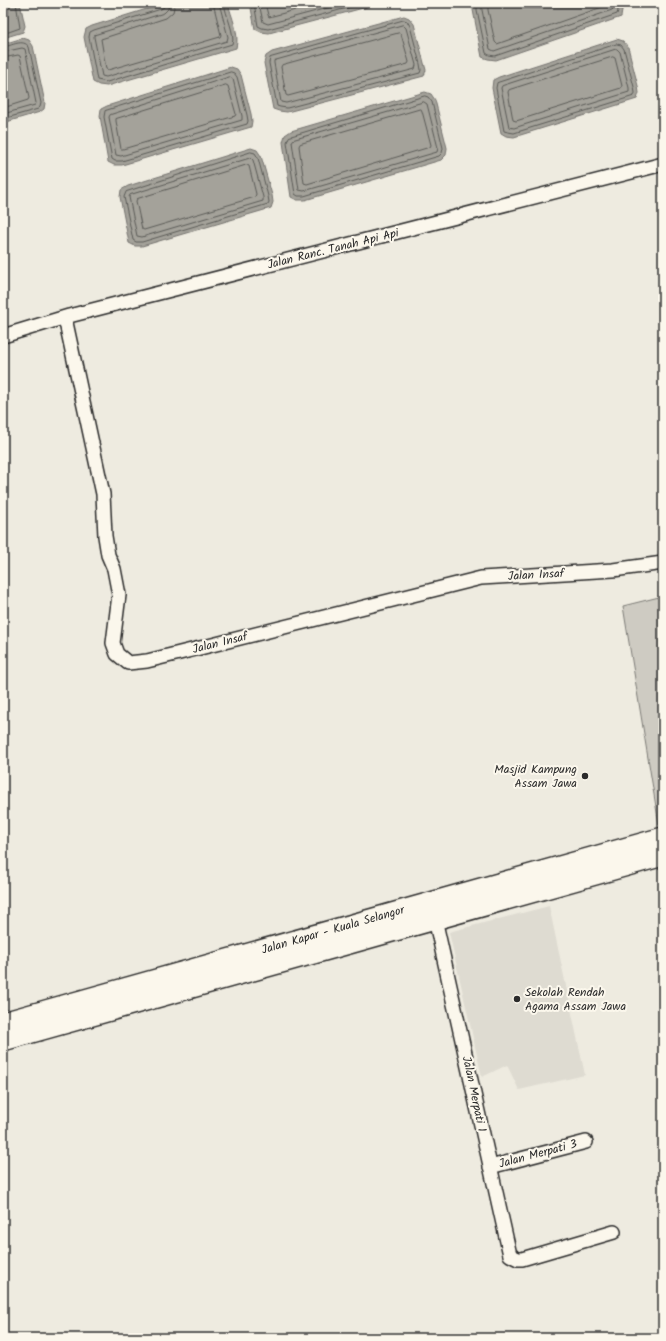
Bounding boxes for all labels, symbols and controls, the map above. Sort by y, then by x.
street label: Jalan Ranc. Tanah Api Api [265,223,402,275]
street label: Jalan Insaf [507,564,566,586]
street label: Jalan Insaf [190,627,251,659]
place label: Masjid Kampung Assam Jawa [494,760,577,793]
marker: Masjid Kampung Assam Jawa [580,771,590,781]
street label: Jalan Kapar - Kuala Selangor [259,900,408,960]
place label: Sekolah Rendah Agama Assam Jawa [525,983,626,1016]
marker: Sekolah Rendah Agama Assam Jawa [512,994,522,1004]
street label: Jalan Merpati 1 [457,1054,491,1134]
street label: Jalan Merpati 3 [497,1134,579,1174]

